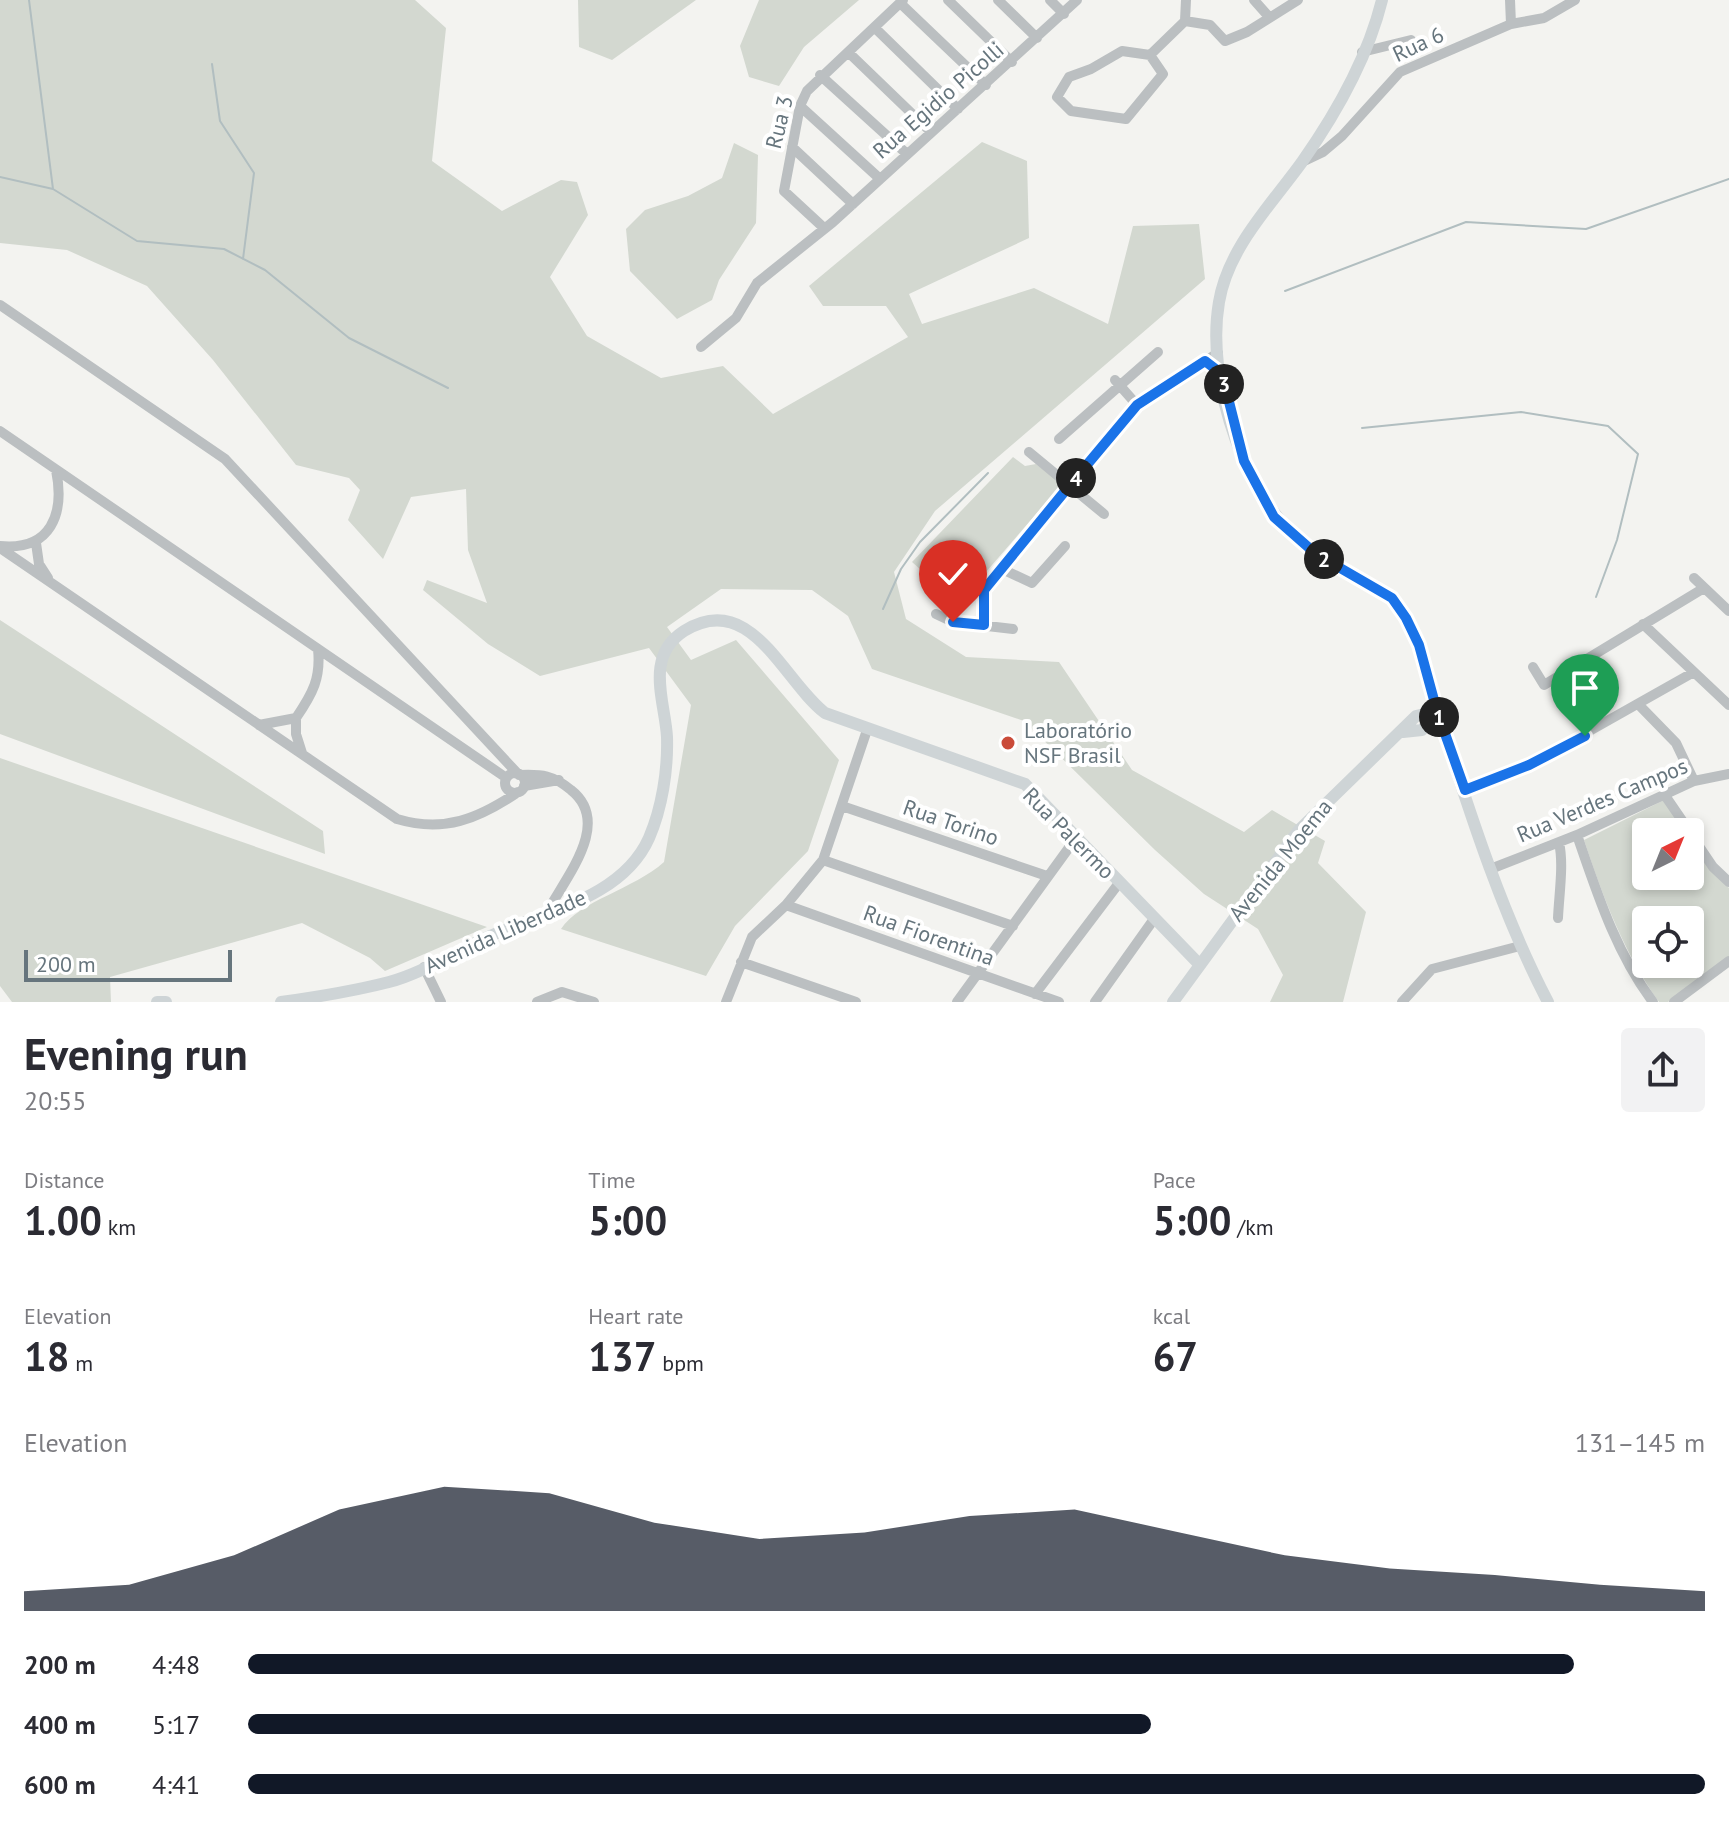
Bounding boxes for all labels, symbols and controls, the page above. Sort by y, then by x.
street label: Rua 6 [1388,20,1448,68]
street label: Rua Egidio Picolli [867,35,1009,165]
street label: Rua 3 [759,93,799,151]
pin: 3 [1204,364,1244,404]
text: 3 [1218,370,1230,398]
pin: 4 [1056,458,1096,498]
text: 4 [1070,464,1082,492]
pin: 2 [1304,539,1344,579]
pin [919,540,987,622]
text: 2 [1318,545,1330,573]
icon: check [931,552,975,596]
pin [1551,654,1619,736]
icon: arrive [1563,666,1607,710]
pin: 1 [1419,697,1459,737]
text: 1 [1433,703,1445,731]
place label: Laboratório NSF Brasil [1024,716,1132,769]
marker: Laboratório NSF Brasil [999,734,1017,752]
street label: Rua Verdes Campos [1512,751,1692,849]
street label: Rua Palermo [1017,781,1121,885]
street label: Rua Torino [900,793,1002,851]
street label: Avenida Moema [1222,793,1338,927]
north arrow [1632,818,1704,890]
map controls [1632,818,1704,978]
street label: Avenida Liberdade [420,883,590,979]
street label: Rua Fiorentina [860,898,998,972]
button: locate [1632,906,1704,978]
scale bar [24,946,232,982]
text: 200 m [36,950,96,978]
text: Evening run [24,1025,248,1082]
button: share [1621,1028,1705,1112]
text: 20:55 [24,1084,86,1117]
text: Distance [24,1166,105,1194]
text: Time [588,1166,635,1194]
text: Pace [1153,1166,1196,1194]
text: 1.00 [24,1194,102,1246]
text: 5:00 [588,1194,667,1246]
text: 5:00 [1153,1194,1231,1246]
text: km [102,1213,136,1241]
text: /km [1231,1213,1274,1241]
text: Elevation [24,1302,112,1330]
text: Heart rate [588,1302,683,1330]
text: kcal [1153,1302,1190,1330]
text: 18 [24,1330,69,1382]
text: 137 [588,1330,656,1382]
text: 67 [1153,1330,1198,1382]
text: m [69,1349,93,1377]
text: bpm [656,1349,704,1377]
text: Elevation [24,1426,128,1459]
text: 131–145 m [1575,1426,1705,1459]
text: 200 m [24,1648,96,1681]
text: 4:48 [152,1648,200,1681]
text: 400 m [24,1708,96,1741]
text: 5:17 [152,1708,200,1741]
text: 600 m [24,1768,96,1801]
text: 4:41 [152,1768,200,1801]

